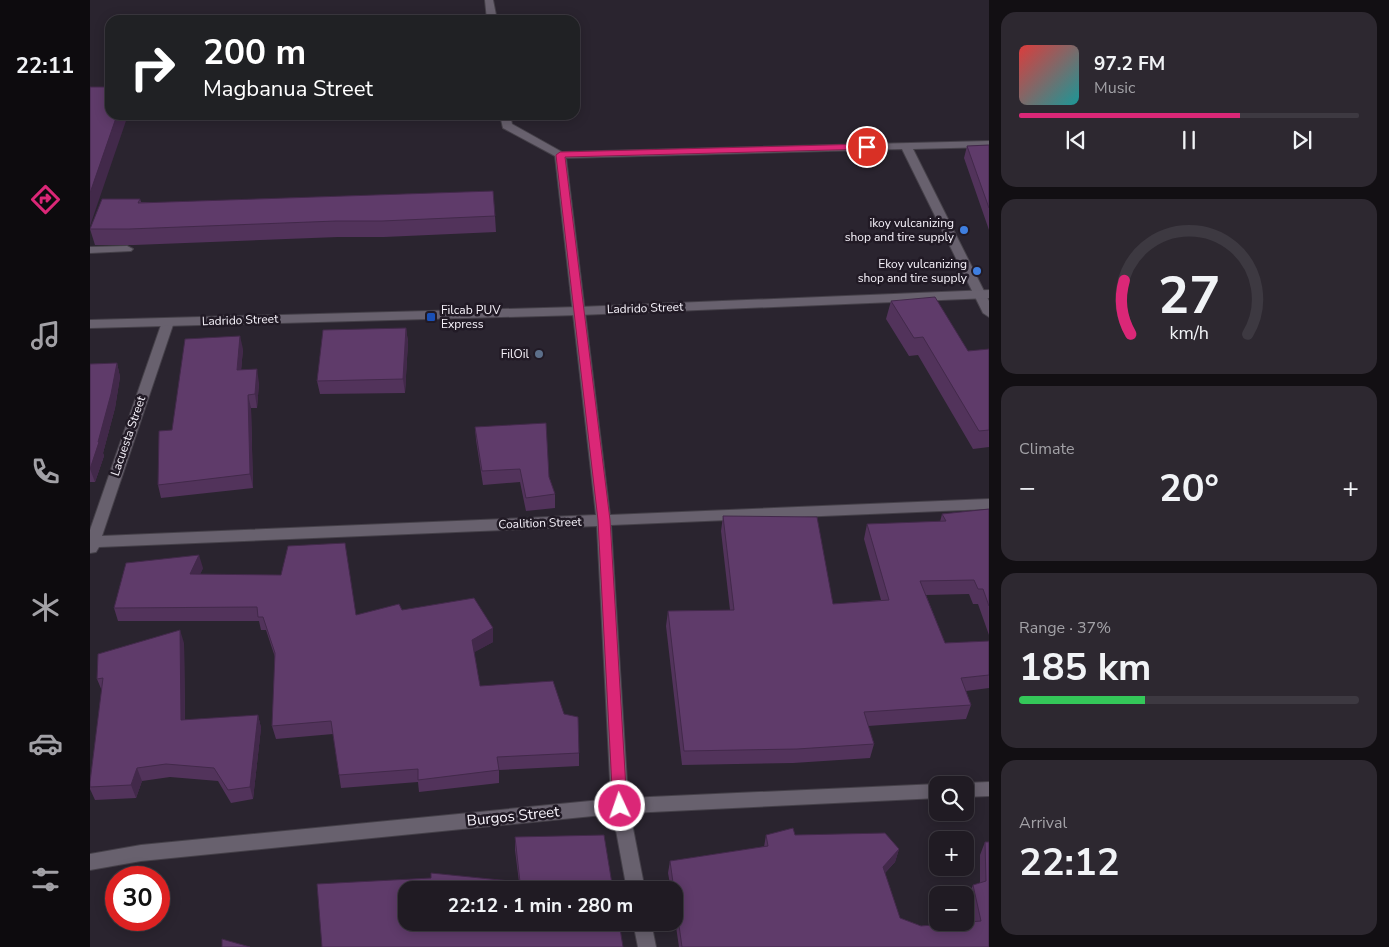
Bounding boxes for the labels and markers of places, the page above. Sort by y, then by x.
pin [846,126,888,168]
place label: ikoy vulcanizing shop and tire supply [845,215,955,245]
marker: ikoy vulcanizing shop and tire supply [958,224,970,236]
place label: Ekoy vulcanizing shop and tire supply [858,256,968,286]
marker: Ekoy vulcanizing shop and tire supply [971,265,983,277]
place label: Filcab PUV Express [441,302,501,332]
marker: Filcab PUV Express [425,311,437,323]
place label: FilOil [501,346,529,362]
marker: FilOil [533,348,545,360]

